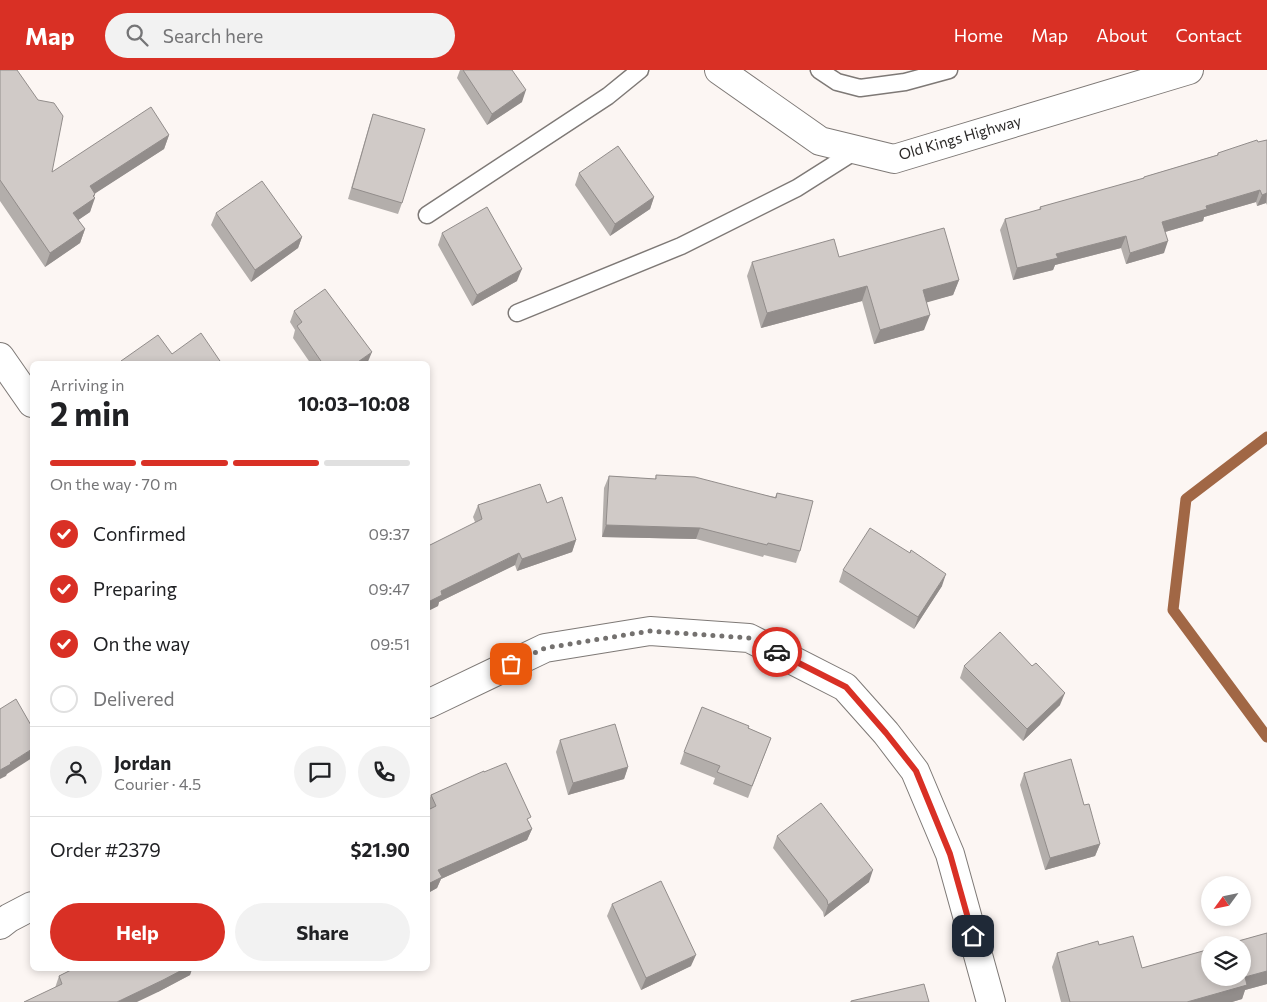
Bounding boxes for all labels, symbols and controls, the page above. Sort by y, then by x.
search box [105,13,455,58]
text: Map [25,21,75,50]
icon: search [123,21,151,49]
text: Search here [163,24,263,47]
text: Home [954,24,1003,46]
text: Map [1031,24,1068,46]
text: About [1096,24,1148,46]
text: Contact [1176,24,1242,46]
street label: Old Kings Highway [896,111,1023,163]
text: Arriving in [50,375,124,394]
text: 10:03–10:08 [298,392,410,415]
text: 2 min [50,393,130,433]
text: On the way · 70 m [50,474,177,493]
icon: check [50,520,78,548]
text: Confirmed [93,522,186,545]
text: 09:37 [369,524,410,543]
icon: check [50,575,78,603]
text: Preparing [93,577,177,600]
text: 09:47 [368,579,410,598]
courier [752,627,802,677]
icon: check [50,630,78,658]
text: On the way [93,632,190,655]
text: 09:51 [370,634,410,653]
icon: car [763,638,791,666]
pin [490,643,532,685]
icon: bag [497,650,525,678]
text: Delivered [93,687,174,710]
button: person [50,746,102,798]
button: chat [294,746,346,798]
button: phone [358,746,410,798]
text: Jordan [114,751,171,774]
text: Courier · 4.5 [114,774,201,793]
text: Order #2379 [50,838,161,861]
text: $21.90 [351,838,410,861]
north arrow [1201,876,1251,926]
map controls [1201,876,1251,986]
button: Help [50,903,225,961]
button: Share [235,903,410,961]
pin [952,915,994,957]
icon: home [959,922,987,950]
button: layers [1201,936,1251,986]

